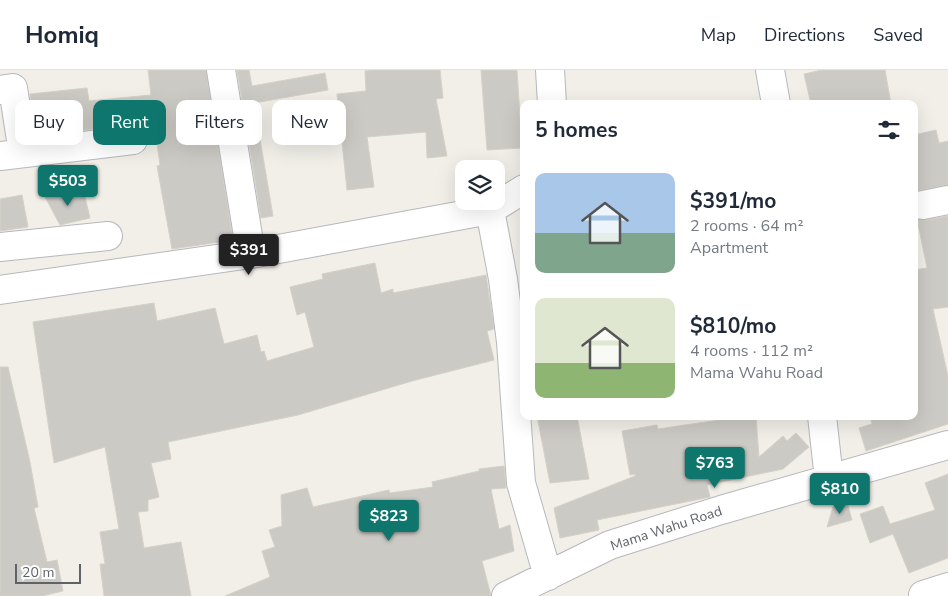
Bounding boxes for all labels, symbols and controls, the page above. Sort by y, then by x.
text: Homiq [25,19,99,51]
text: Map [701,23,736,47]
text: Directions [764,23,845,47]
text: Saved [873,23,923,47]
chip: Buy [15,100,83,145]
chip: Rent [93,100,166,145]
chip: Filters [176,100,262,145]
chip: New [272,100,346,145]
text: 5 homes [535,116,618,144]
icon: filters [875,116,903,144]
map controls [455,160,505,210]
button: layers [455,160,505,210]
pin: $503 [38,164,98,207]
text: $503 [49,170,87,192]
text: $391/mo [690,187,776,215]
icon: home [575,193,635,253]
text: 2 rooms · 64 m² [690,215,803,237]
pin: $391 [219,234,279,276]
text: Apartment [690,237,768,259]
text: $391 [230,239,268,261]
text: $810/mo [690,312,776,340]
icon: home [575,318,635,378]
text: 4 rooms · 112 m² [690,340,813,362]
text: Mama Wahu Road [690,362,823,384]
pin: $763 [685,446,745,489]
text: $763 [696,452,734,474]
pin: $810 [810,472,870,515]
text: $810 [821,478,859,500]
pin: $823 [359,500,419,542]
street label: Mama Wahu Road [608,501,724,555]
text: $823 [370,505,408,527]
scale bar [15,561,81,584]
text: 20 m [22,563,54,582]

